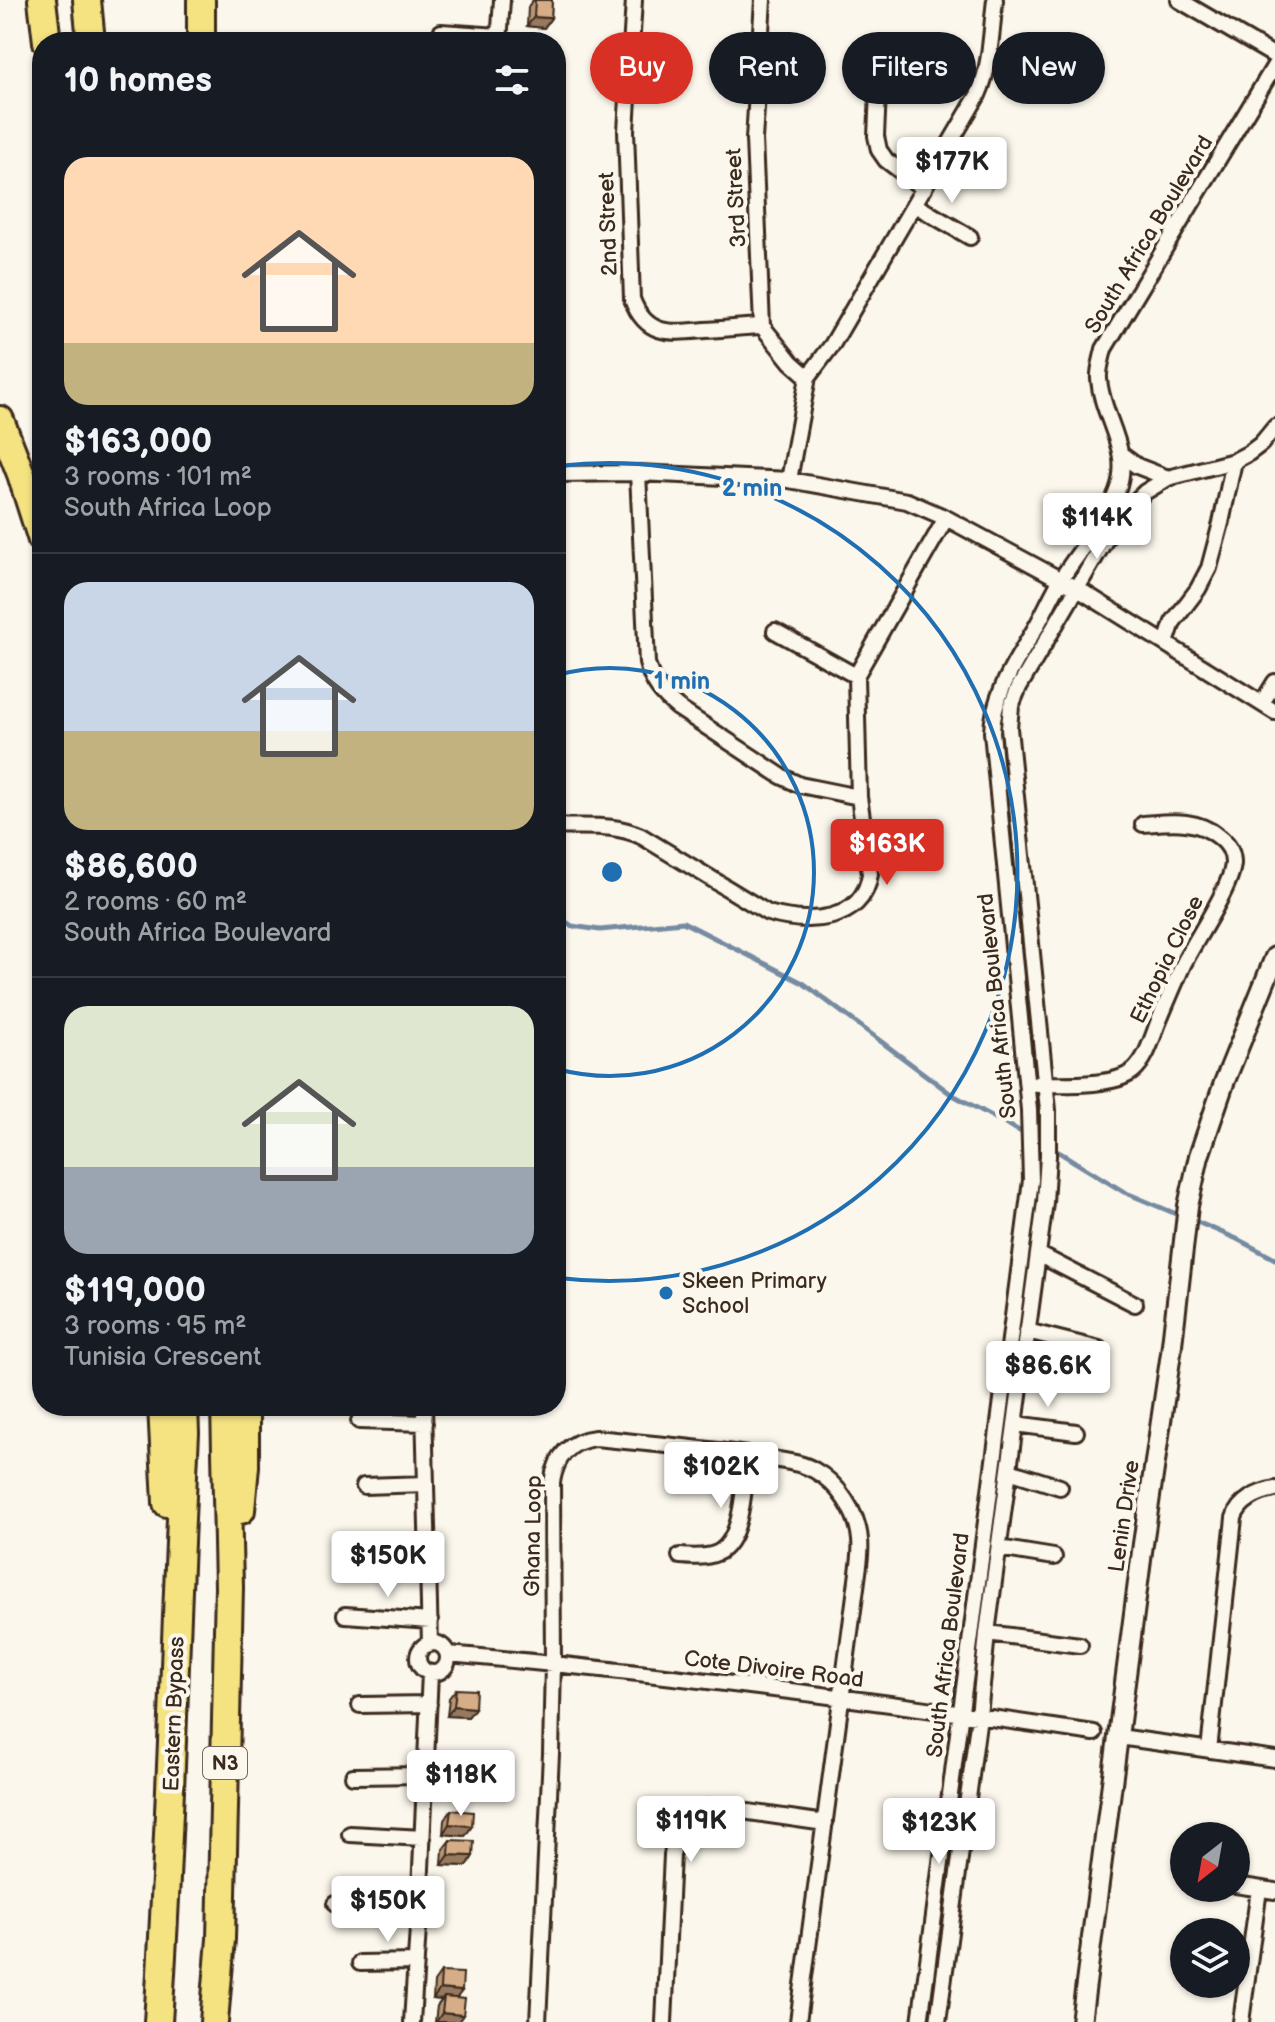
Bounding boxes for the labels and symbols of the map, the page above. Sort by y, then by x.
street label: South Africa Boulevard [1079,131,1219,339]
pin: $177K [896,137,1008,205]
street label: 3rd Street [720,147,753,248]
street label: 2nd Street [593,171,624,276]
text: 2 min [722,474,782,503]
pin: $114K [1041,493,1153,561]
text: 1 min [654,667,710,696]
pin: $163K [831,819,943,887]
centre of rings [598,858,626,886]
street label: Ethopia Close [1125,891,1210,1028]
street label: South Africa Boulevard [972,892,1023,1120]
place label: Skeen Primary School [682,1268,827,1320]
marker: Skeen Primary School [657,1284,675,1302]
pin: $86.6K [983,1341,1113,1409]
pin: $102K [665,1442,777,1510]
street label: Lenin Drive [1103,1459,1146,1574]
street label: Ghana Loop [519,1475,548,1597]
pin: $150K [332,1531,444,1599]
street label: South Africa Boulevard [921,1531,976,1759]
street label: Eastern Bypass [158,1636,191,1792]
street label: Cote Divoire Road [682,1645,865,1694]
road number: N3 [203,1747,247,1779]
pin: $118K [405,1750,517,1818]
pin: $119K [635,1796,747,1864]
pin: $123K [883,1798,995,1866]
north arrow [1170,1822,1250,1902]
pin: $150K [332,1876,444,1944]

